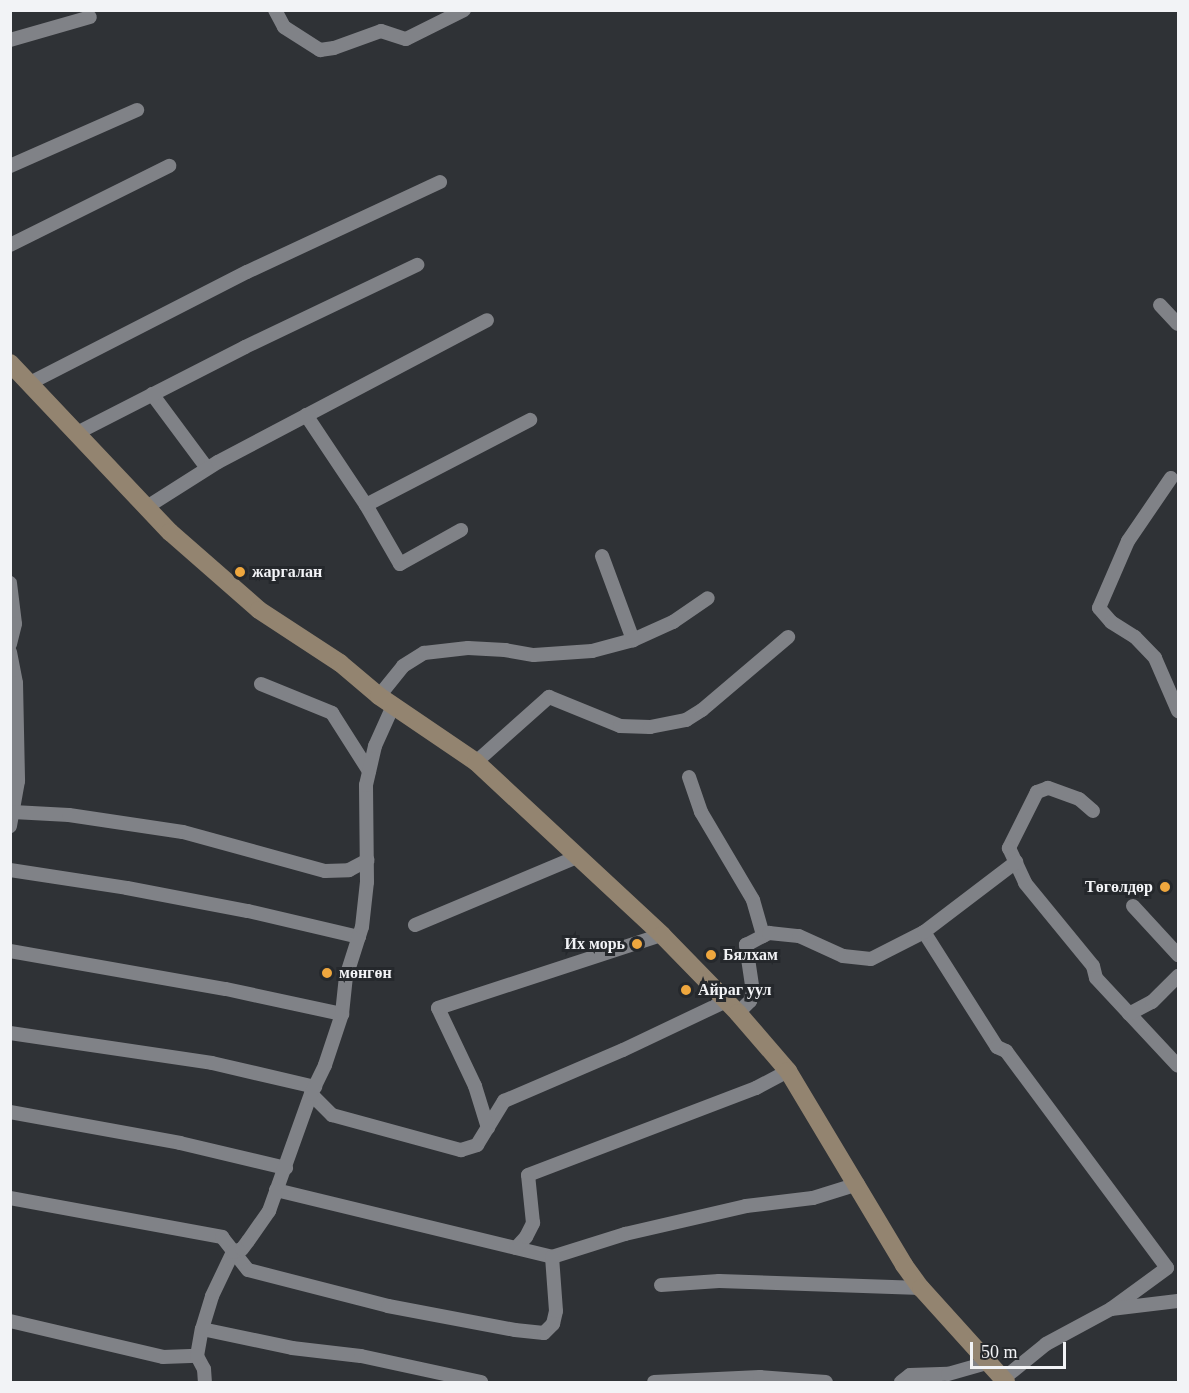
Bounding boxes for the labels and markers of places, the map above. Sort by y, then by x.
place label: жаргалан [252,562,322,582]
marker: жаргалан [233,565,247,579]
place label: Төгөлдөр [1085,877,1153,897]
marker: Төгөлдөр [1158,880,1172,894]
place label: Их морь [565,934,625,954]
marker: Их морь [630,937,644,951]
place label: Бялхам [723,945,778,965]
marker: Бялхам [704,948,718,962]
place label: мөнгөн [339,963,392,983]
marker: мөнгөн [320,966,334,980]
place label: Айраг уул [698,980,772,1000]
marker: Айраг уул [679,983,693,997]

